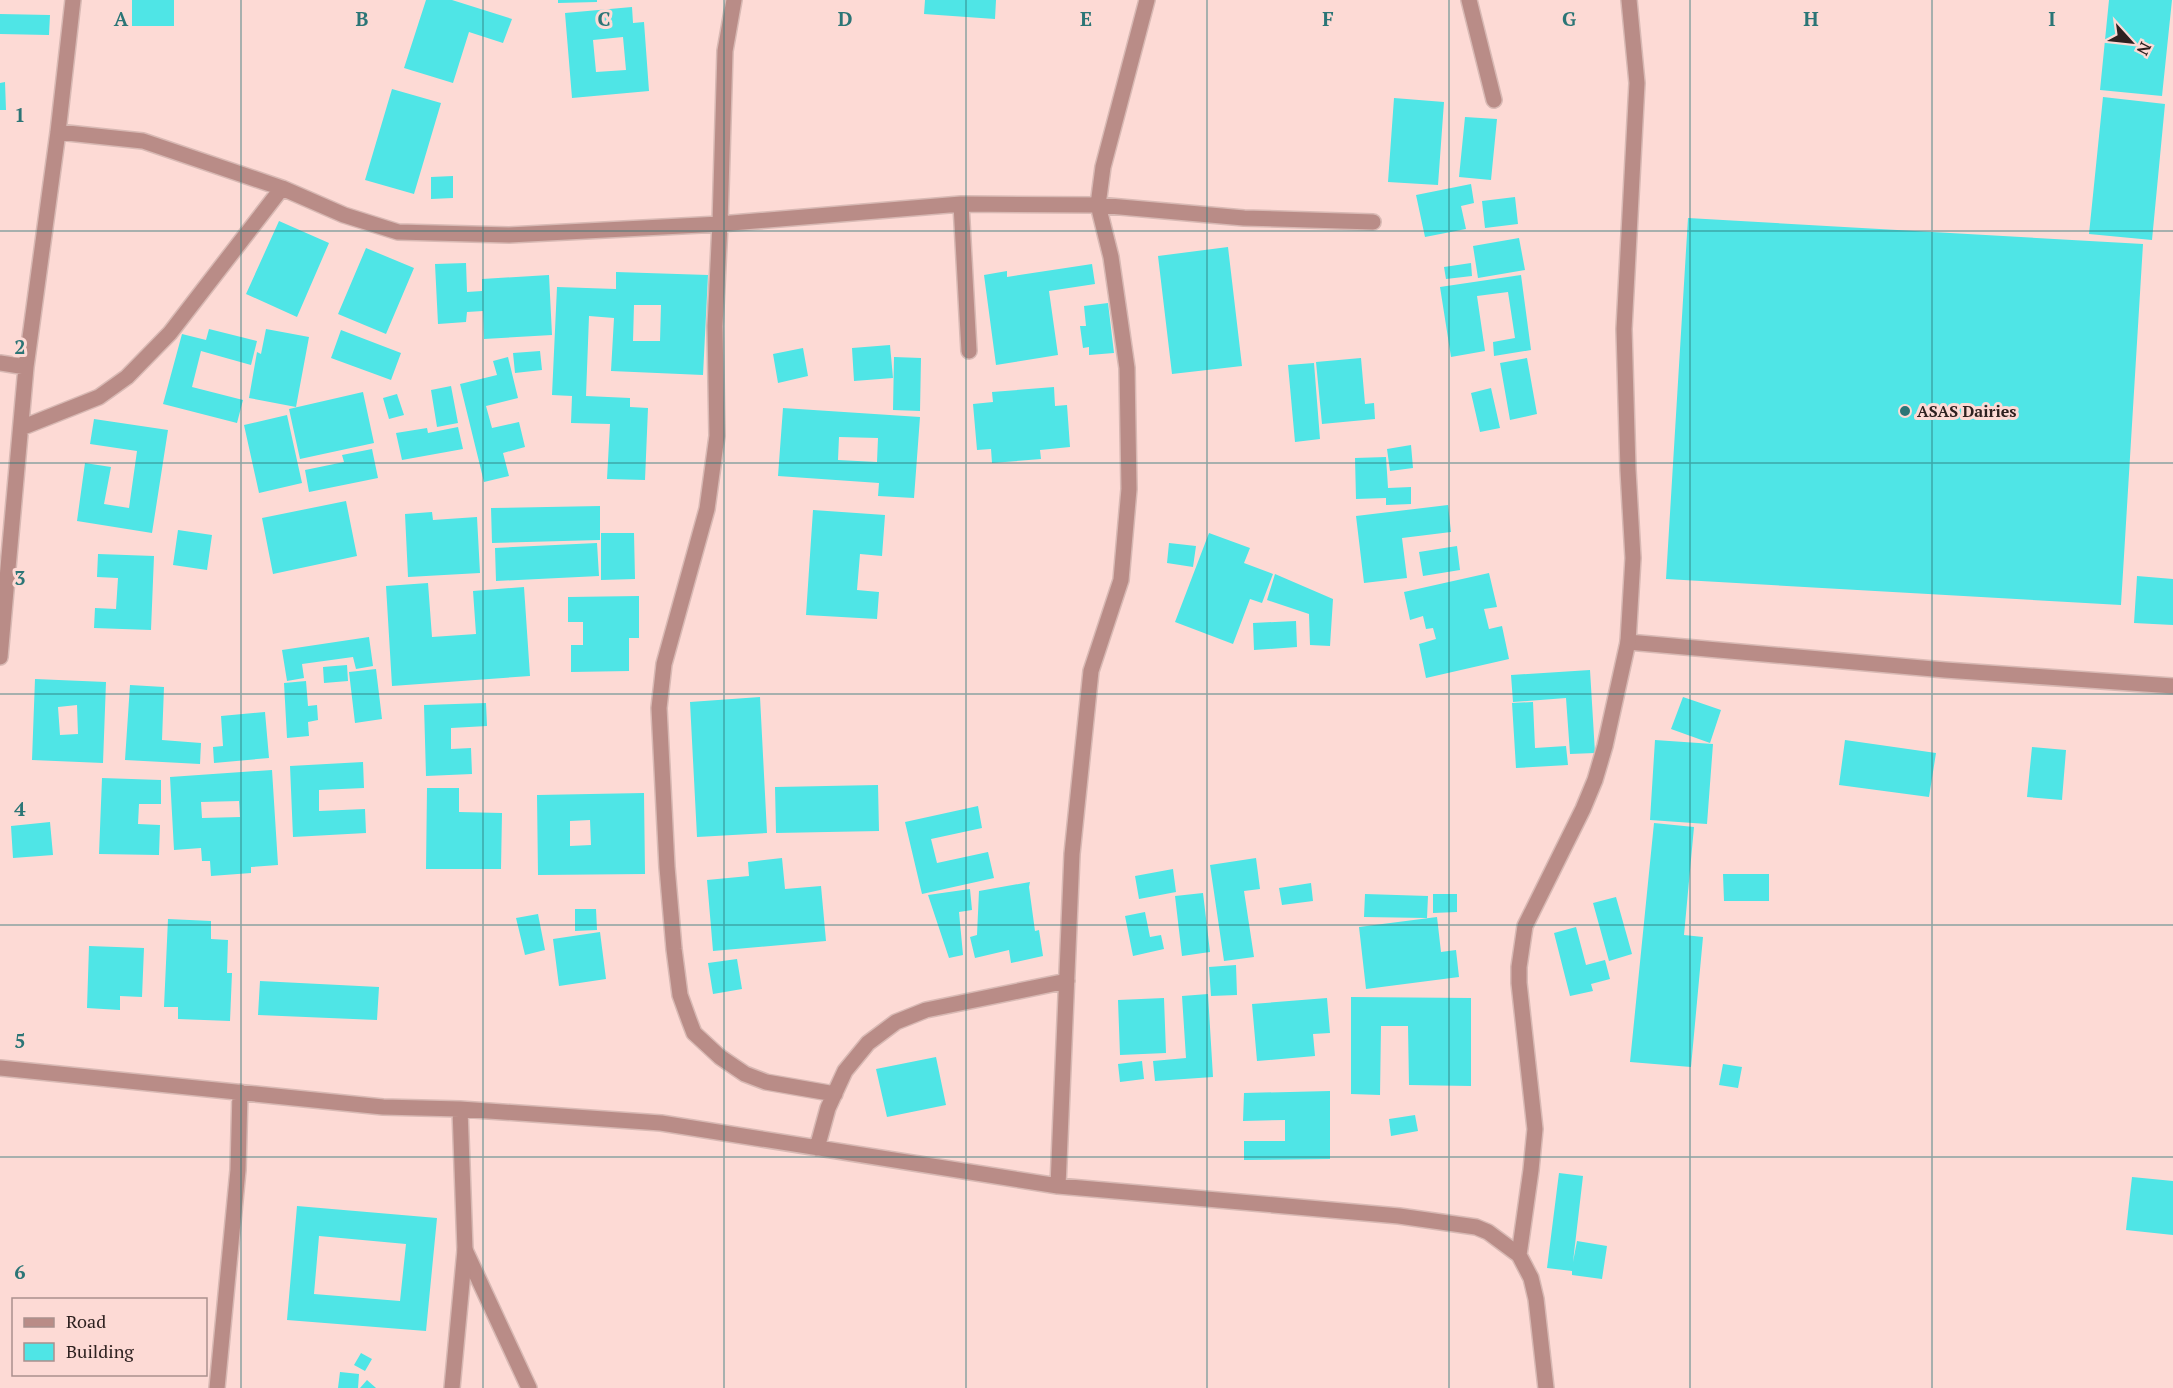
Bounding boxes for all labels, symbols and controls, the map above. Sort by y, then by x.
text: A [114,5,129,32]
text: B [356,5,369,32]
text: C [597,5,611,32]
text: D [838,5,852,32]
text: E [1080,5,1092,32]
text: F [1322,5,1334,32]
text: G [1562,5,1576,32]
text: H [1803,5,1819,32]
text: I [2048,5,2056,32]
north arrow [2101,12,2161,72]
text: N [2132,38,2157,59]
text: 1 [14,101,26,128]
text: 2 [14,333,26,360]
place label: ASAS Dairies [1917,400,2017,422]
marker: ASAS Dairies [1898,404,1912,418]
text: 3 [14,564,26,591]
text: 4 [14,795,26,822]
text: 5 [14,1027,26,1054]
text: 6 [14,1258,26,1285]
legend [12,1298,207,1376]
text: Road [66,1309,106,1333]
text: Building [66,1339,134,1363]

